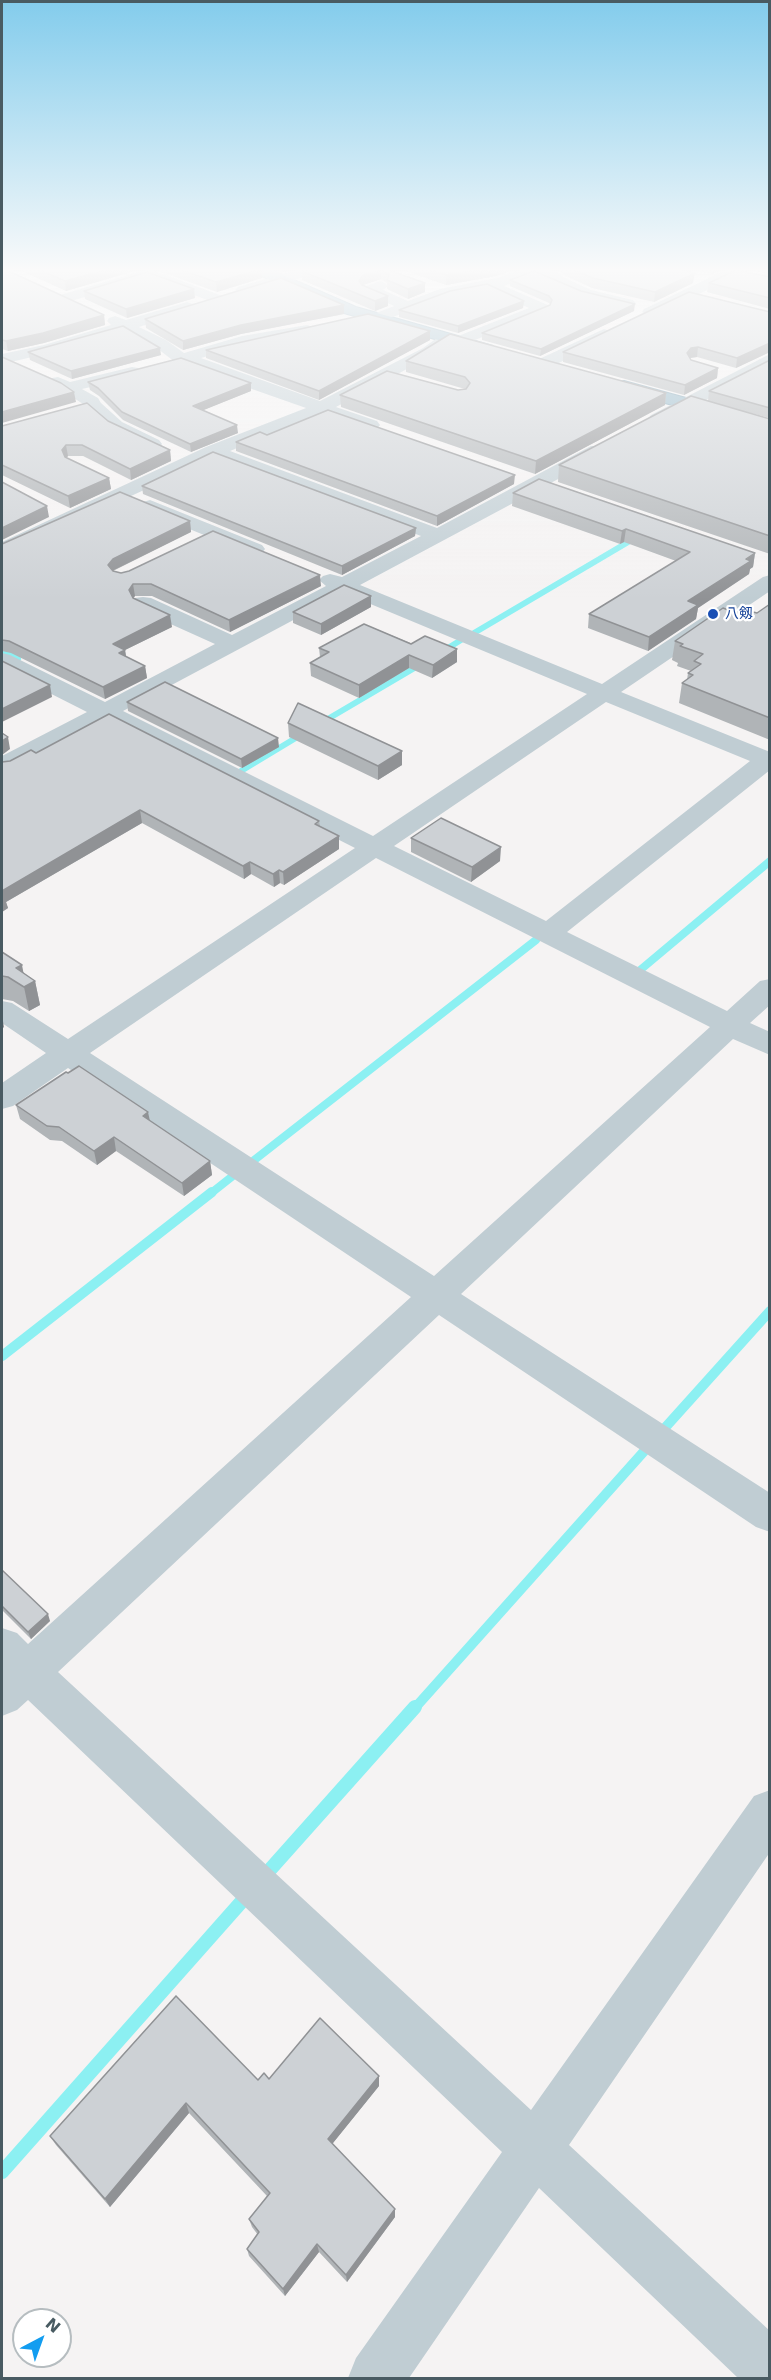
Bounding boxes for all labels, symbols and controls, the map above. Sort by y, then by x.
place label: 八剱 [725,606,753,622]
marker: 八剱 [706,607,720,621]
north arrow [12,2308,72,2368]
text: N [42,2314,64,2337]

